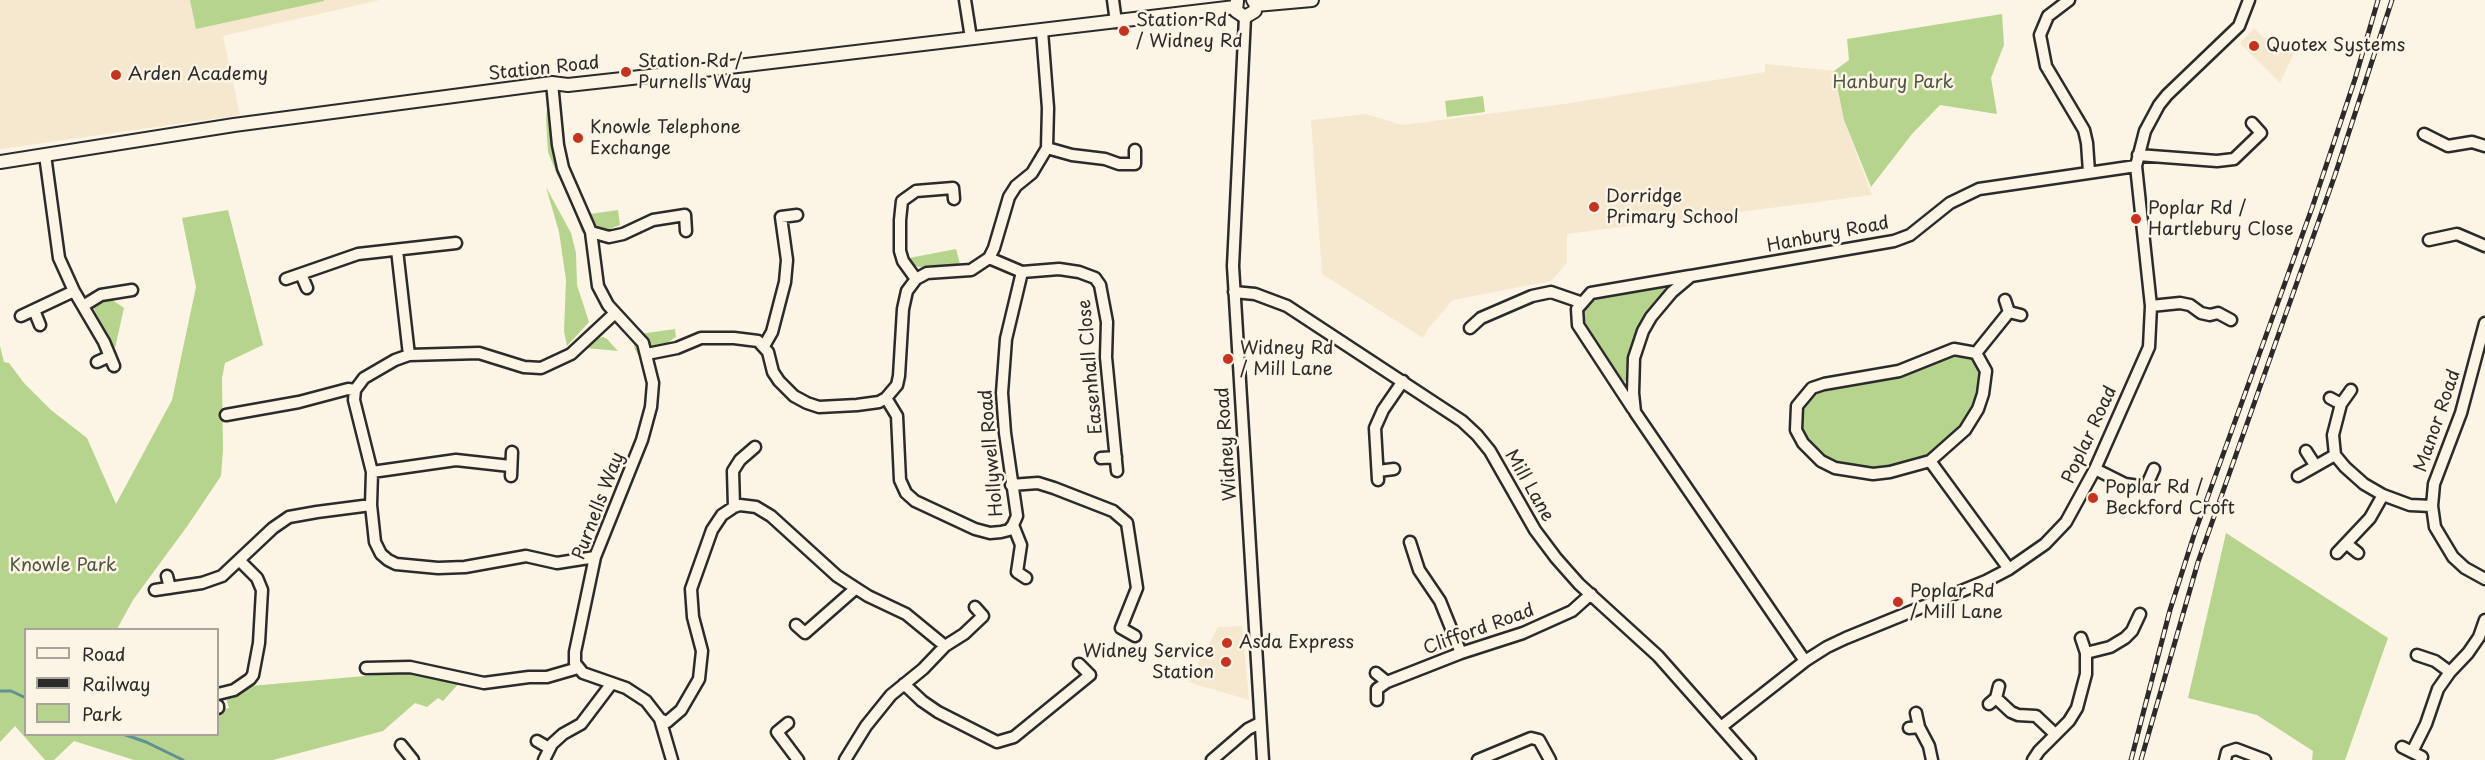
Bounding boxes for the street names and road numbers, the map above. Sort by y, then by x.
street label: Station Road [487,52,601,86]
street label: Hanbury Road [1765,213,1891,257]
street label: Easenhall Close [1074,299,1108,435]
street label: Manor Road [2410,367,2466,475]
street label: Poplar Road [2058,383,2122,487]
street label: Widney Road [1212,386,1242,502]
street label: Hollywell Road [976,388,1008,518]
street label: Mill Lane [1500,446,1558,526]
street label: Purnells Way [569,449,629,563]
street label: Clifford Road [1421,600,1537,660]

